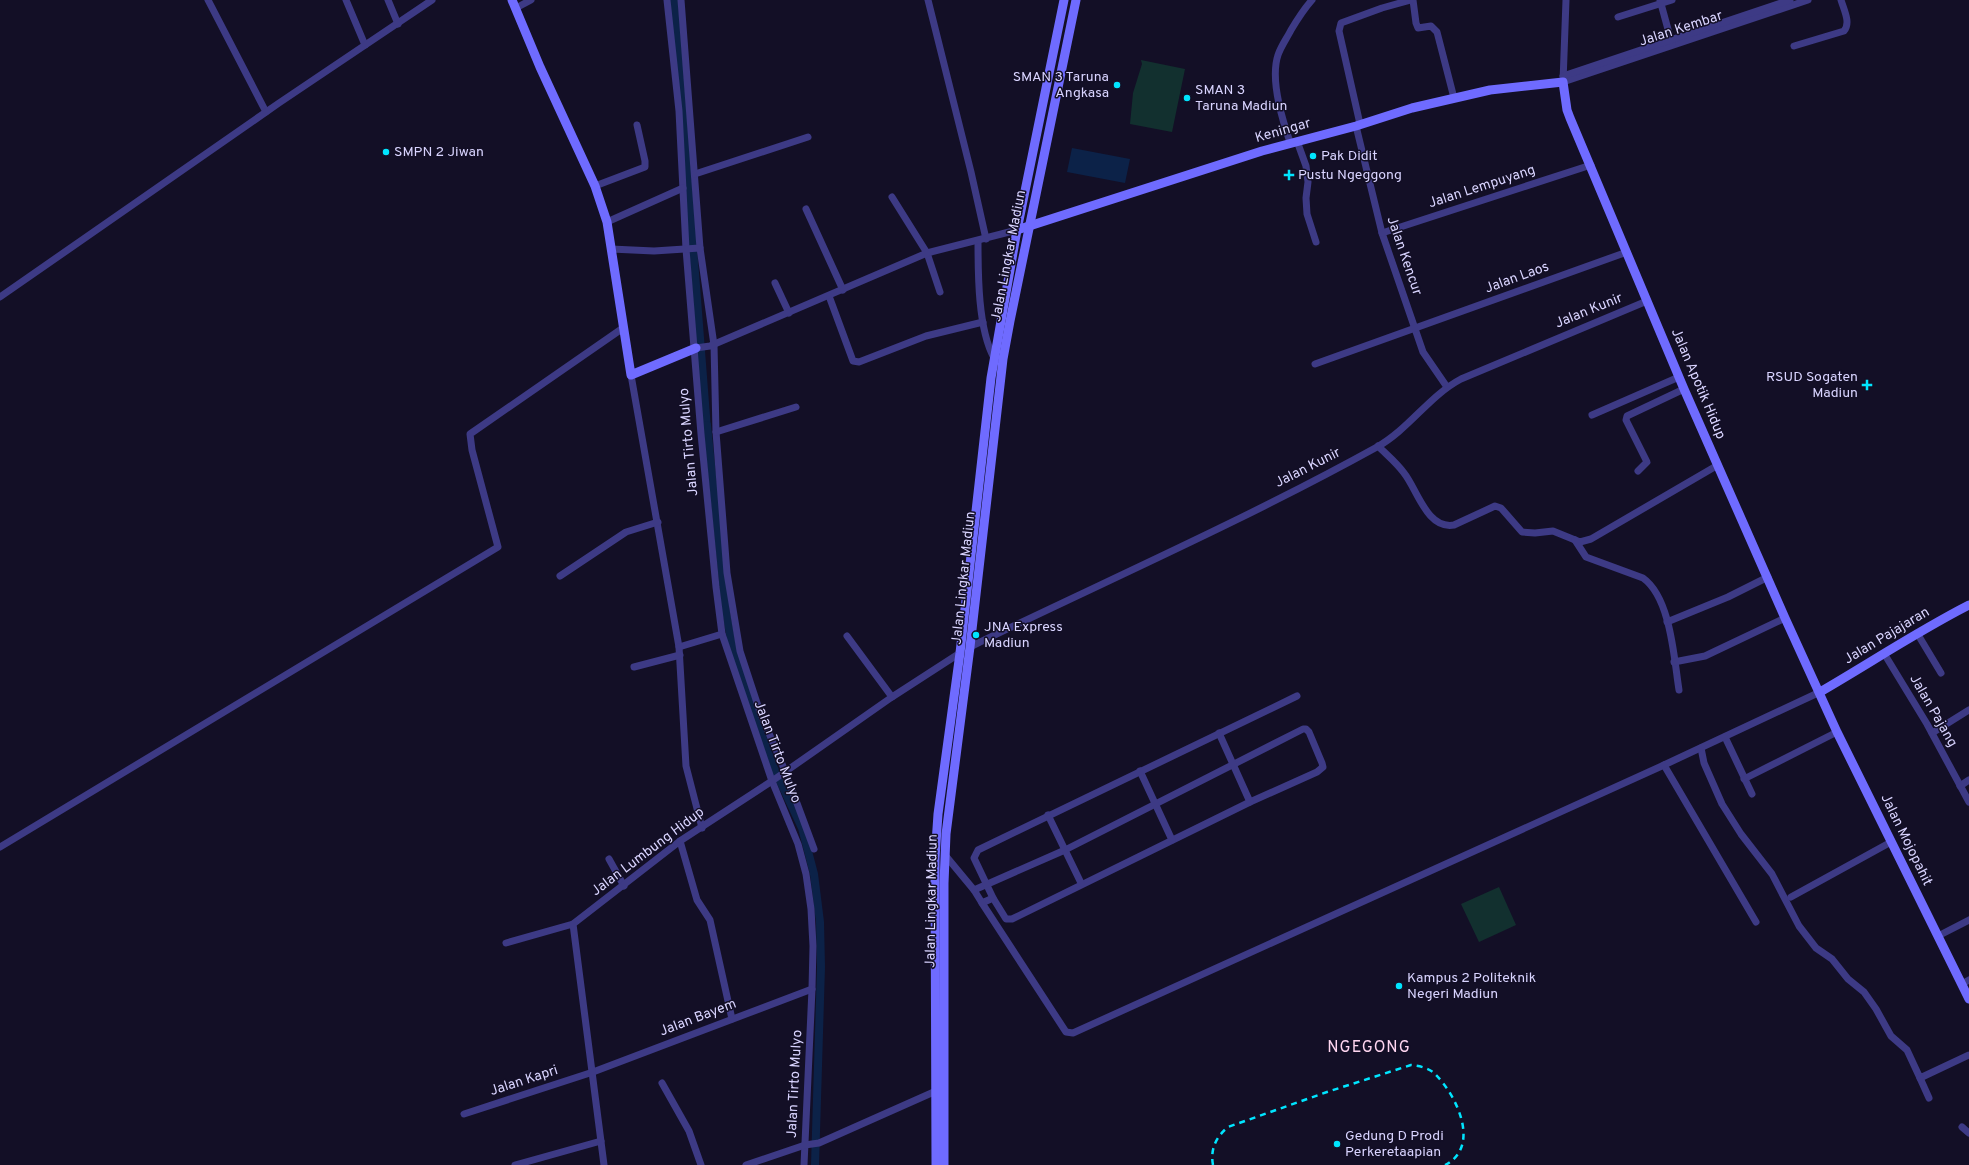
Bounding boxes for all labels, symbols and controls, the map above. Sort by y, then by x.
street label: Jalan Kembar [1637,7,1725,51]
place label: SMAN 3 Taruna Angkasa [1013,69,1109,102]
marker: SMAN 3 Taruna Angkasa [1112,80,1122,90]
place label: SMAN 3 Taruna Madiun [1195,82,1287,115]
marker: SMAN 3 Taruna Madiun [1182,93,1192,103]
street label: Keningar [1253,115,1313,147]
place label: SMPN 2 Jiwan [394,144,484,161]
marker: SMPN 2 Jiwan [381,147,391,157]
place label: Pak Didit [1321,148,1377,165]
marker: Pak Didit [1308,151,1318,161]
street label: Jalan Lempuyang [1426,162,1538,212]
place label: Pustu Ngeggong [1298,167,1402,184]
marker: Pustu Ngeggong [1283,169,1295,181]
street label: Jalan Lingkar Madiun [988,189,1030,323]
street label: Jalan Kencur [1383,214,1426,298]
street label: Jalan Laos [1483,259,1551,297]
street label: Jalan Kunir [1553,290,1626,332]
street label: Jalan Apotik Hidup [1667,326,1729,442]
place label: RSUD Sogaten Madiun [1766,369,1858,402]
marker: RSUD Sogaten Madiun [1861,379,1873,391]
street label: Jalan Tirto Mulyo [676,387,702,497]
street label: Jalan Kunir [1272,444,1344,492]
street label: Jalan Lingkar Madiun [949,511,979,645]
street label: Jalan Pajajaran [1841,604,1933,668]
place label: JNA Express Madiun [984,619,1063,652]
marker: JNA Express Madiun [971,630,981,640]
street label: Jalan Pajang [1905,672,1961,750]
street label: Jalan Tirto Mulyo [750,698,804,806]
street label: Jalan Mojopahit [1876,791,1936,889]
street label: Jalan Lumbung Hidup [588,804,708,900]
street label: Jalan Lingkar Madiun [922,834,942,968]
place label: Kampus 2 Politeknik Negeri Madiun [1407,970,1536,1003]
marker: Kampus 2 Politeknik Negeri Madiun [1394,981,1404,991]
street label: Jalan Bayem [657,996,739,1040]
street label: Jalan Tirto Mulyo [784,1029,806,1139]
district label: NGEGONG [1327,1038,1411,1058]
street label: Jalan Kapri [488,1062,560,1100]
place label: Gedung D Prodi Perkeretaapian [1345,1128,1444,1161]
marker: Gedung D Prodi Perkeretaapian [1332,1139,1342,1149]

